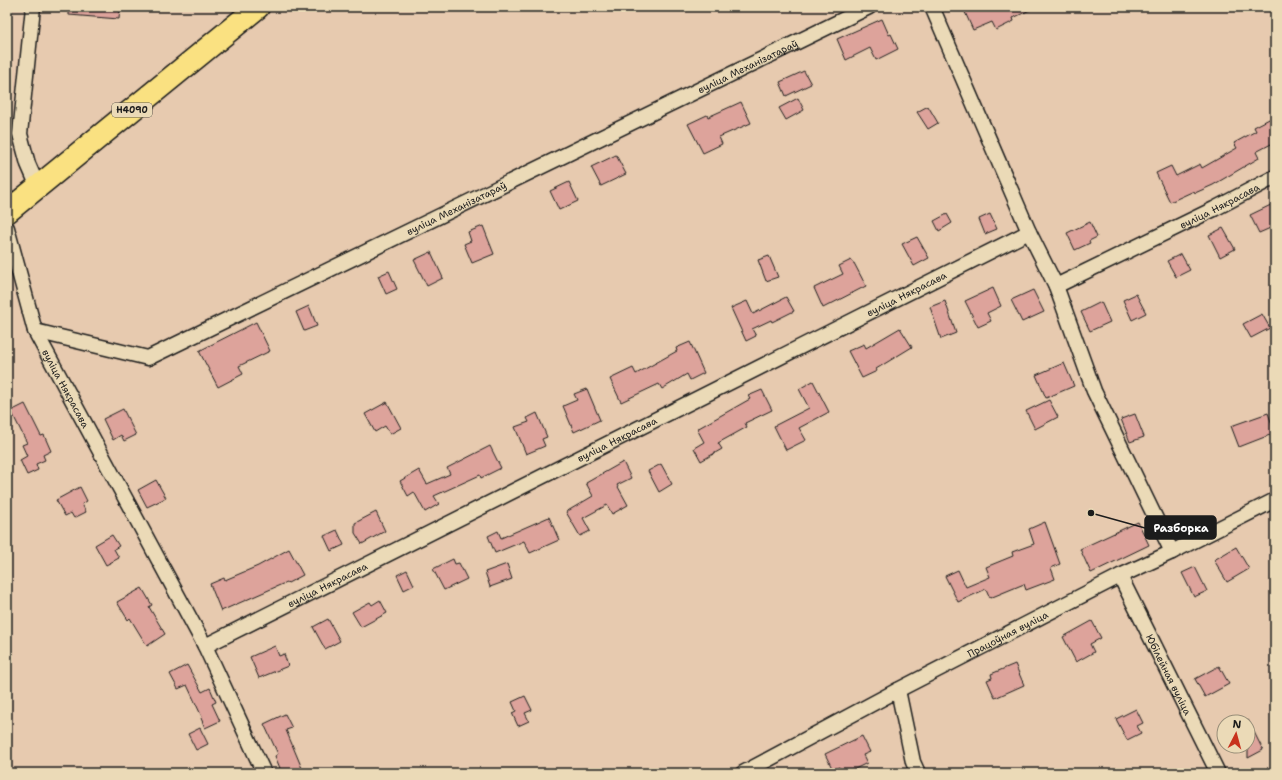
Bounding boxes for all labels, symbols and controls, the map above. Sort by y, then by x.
street label: вуліца Механізатараў [696,37,800,96]
road number: Н4090 [112,103,152,117]
street label: вуліца Механізатараў [404,178,509,238]
street label: вуліца Някрасава [1178,180,1262,232]
street label: вуліца Някрасава [865,268,949,320]
street label: вуліца Някрасава [39,347,92,431]
street label: вуліца Някрасава [575,414,660,465]
callout: Разборка [1145,516,1216,539]
text: Разборка [1153,521,1209,536]
street label: вуліца Някрасава [286,559,370,610]
street label: Працоўная вуліца [965,608,1051,660]
street label: Юбілейная вуліца [1143,632,1194,718]
north arrow [1216,714,1256,754]
text: N [1232,717,1242,732]

